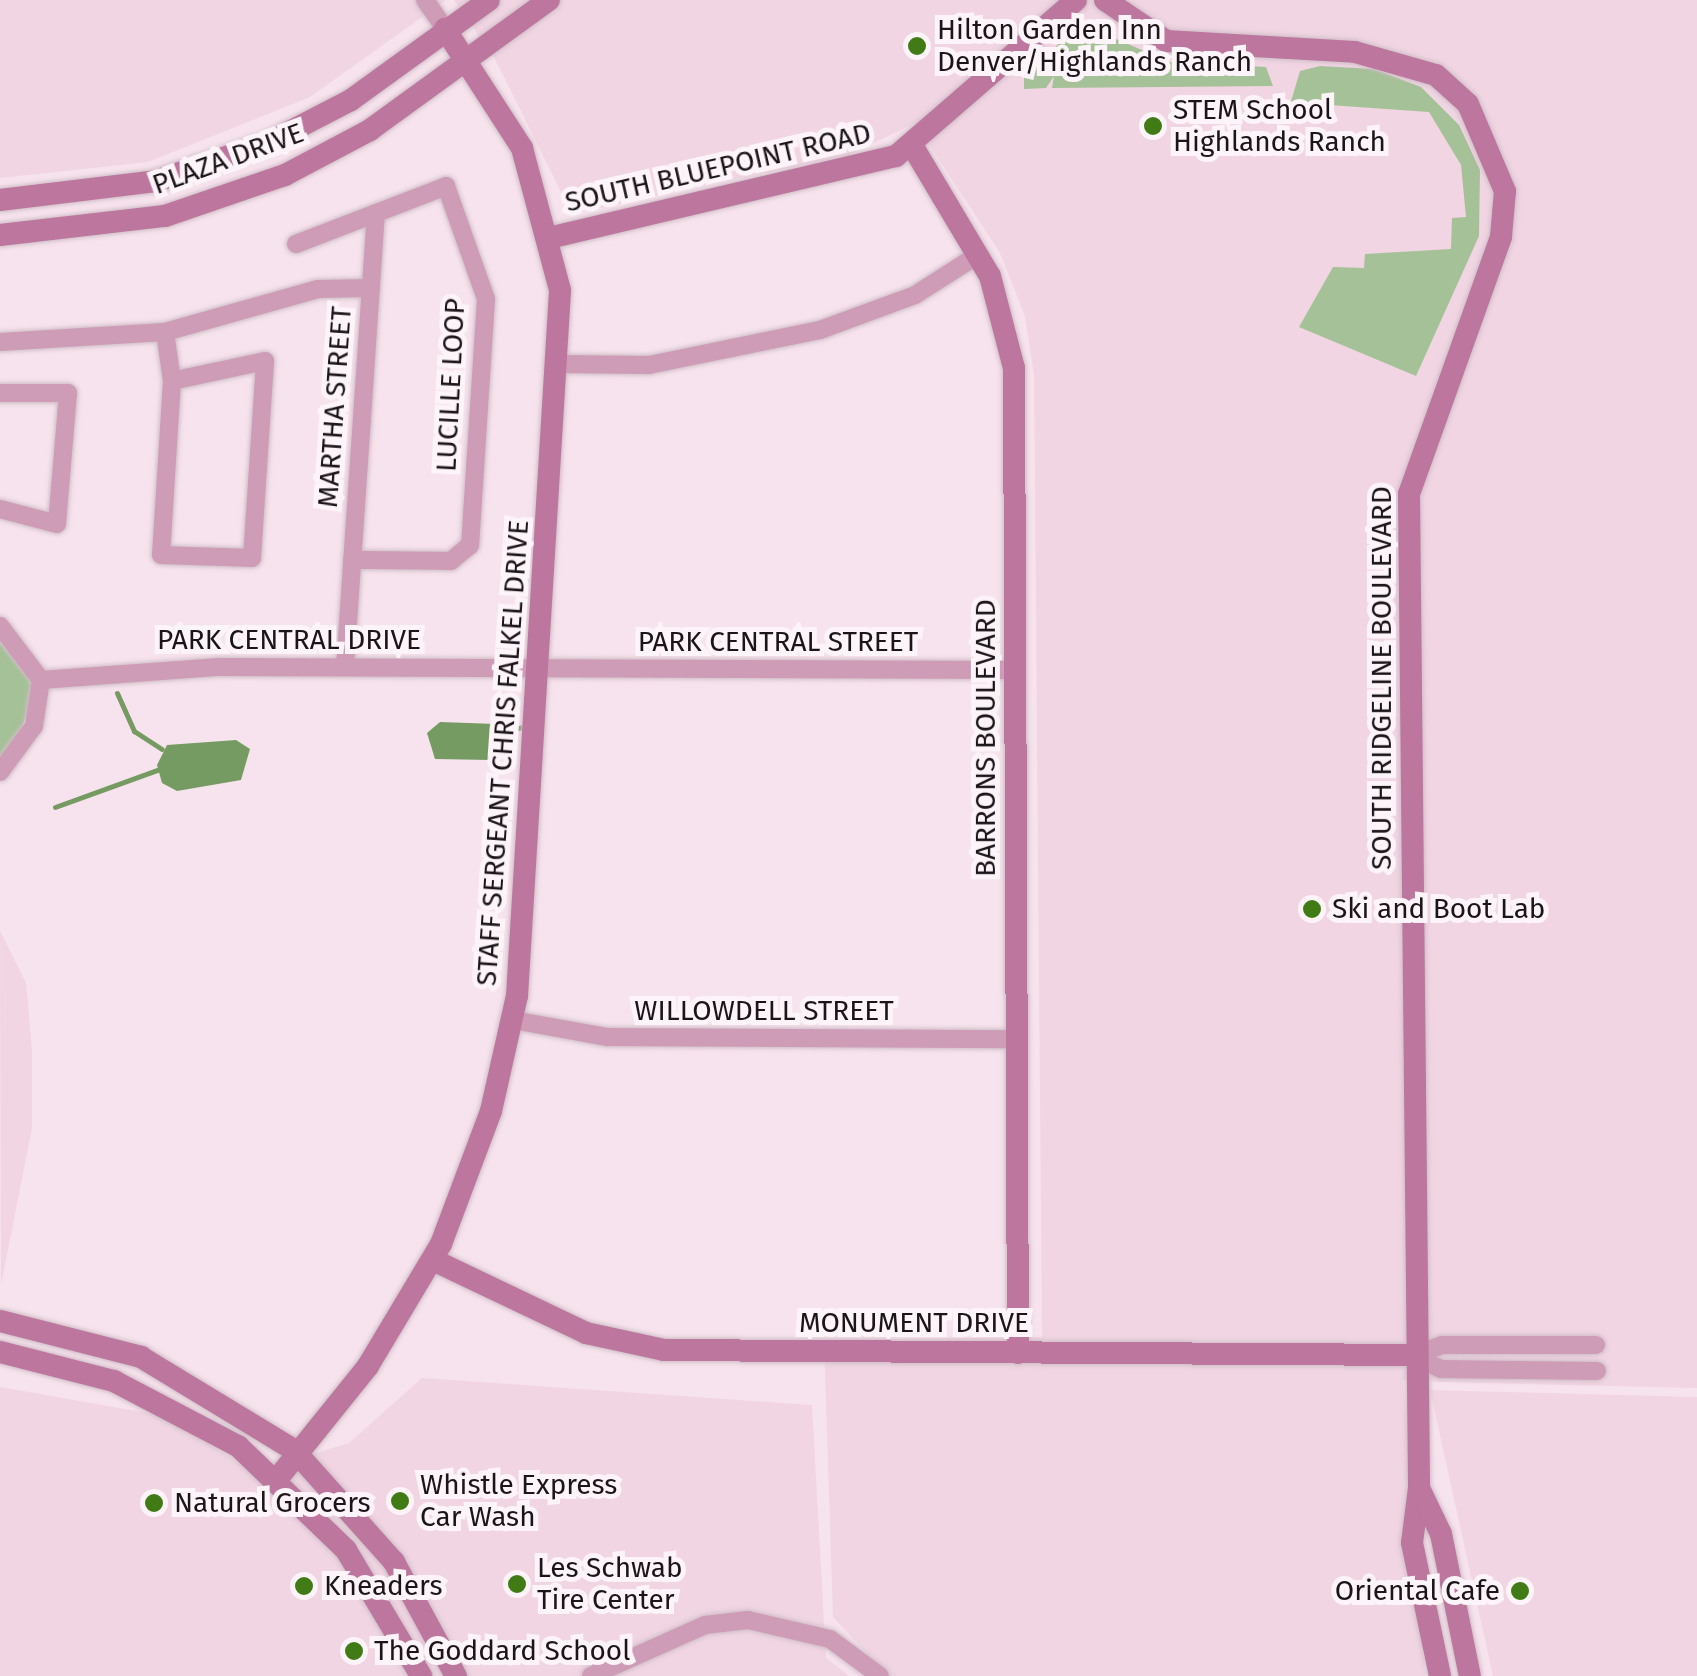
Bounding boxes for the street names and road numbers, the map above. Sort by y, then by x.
street label: PLAZA DRIVE [148,116,308,202]
street label: SOUTH BLUEPOINT ROAD [562,116,874,220]
street label: LUCILLE LOOP [430,297,472,473]
street label: MARTHA STREET [311,305,359,509]
street label: SOUTH RIDGELINE BOULEVARD [1365,486,1399,870]
street label: STAFF SERGEANT CHRIS FALKEL DRIVE [470,519,536,987]
street label: BARRONS BOULEVARD [969,599,1003,877]
street label: PARK CENTRAL DRIVE [157,623,421,657]
street label: PARK CENTRAL STREET [638,625,918,659]
street label: WILLOWDELL STREET [634,994,894,1028]
street label: MONUMENT DRIVE [799,1306,1029,1340]

